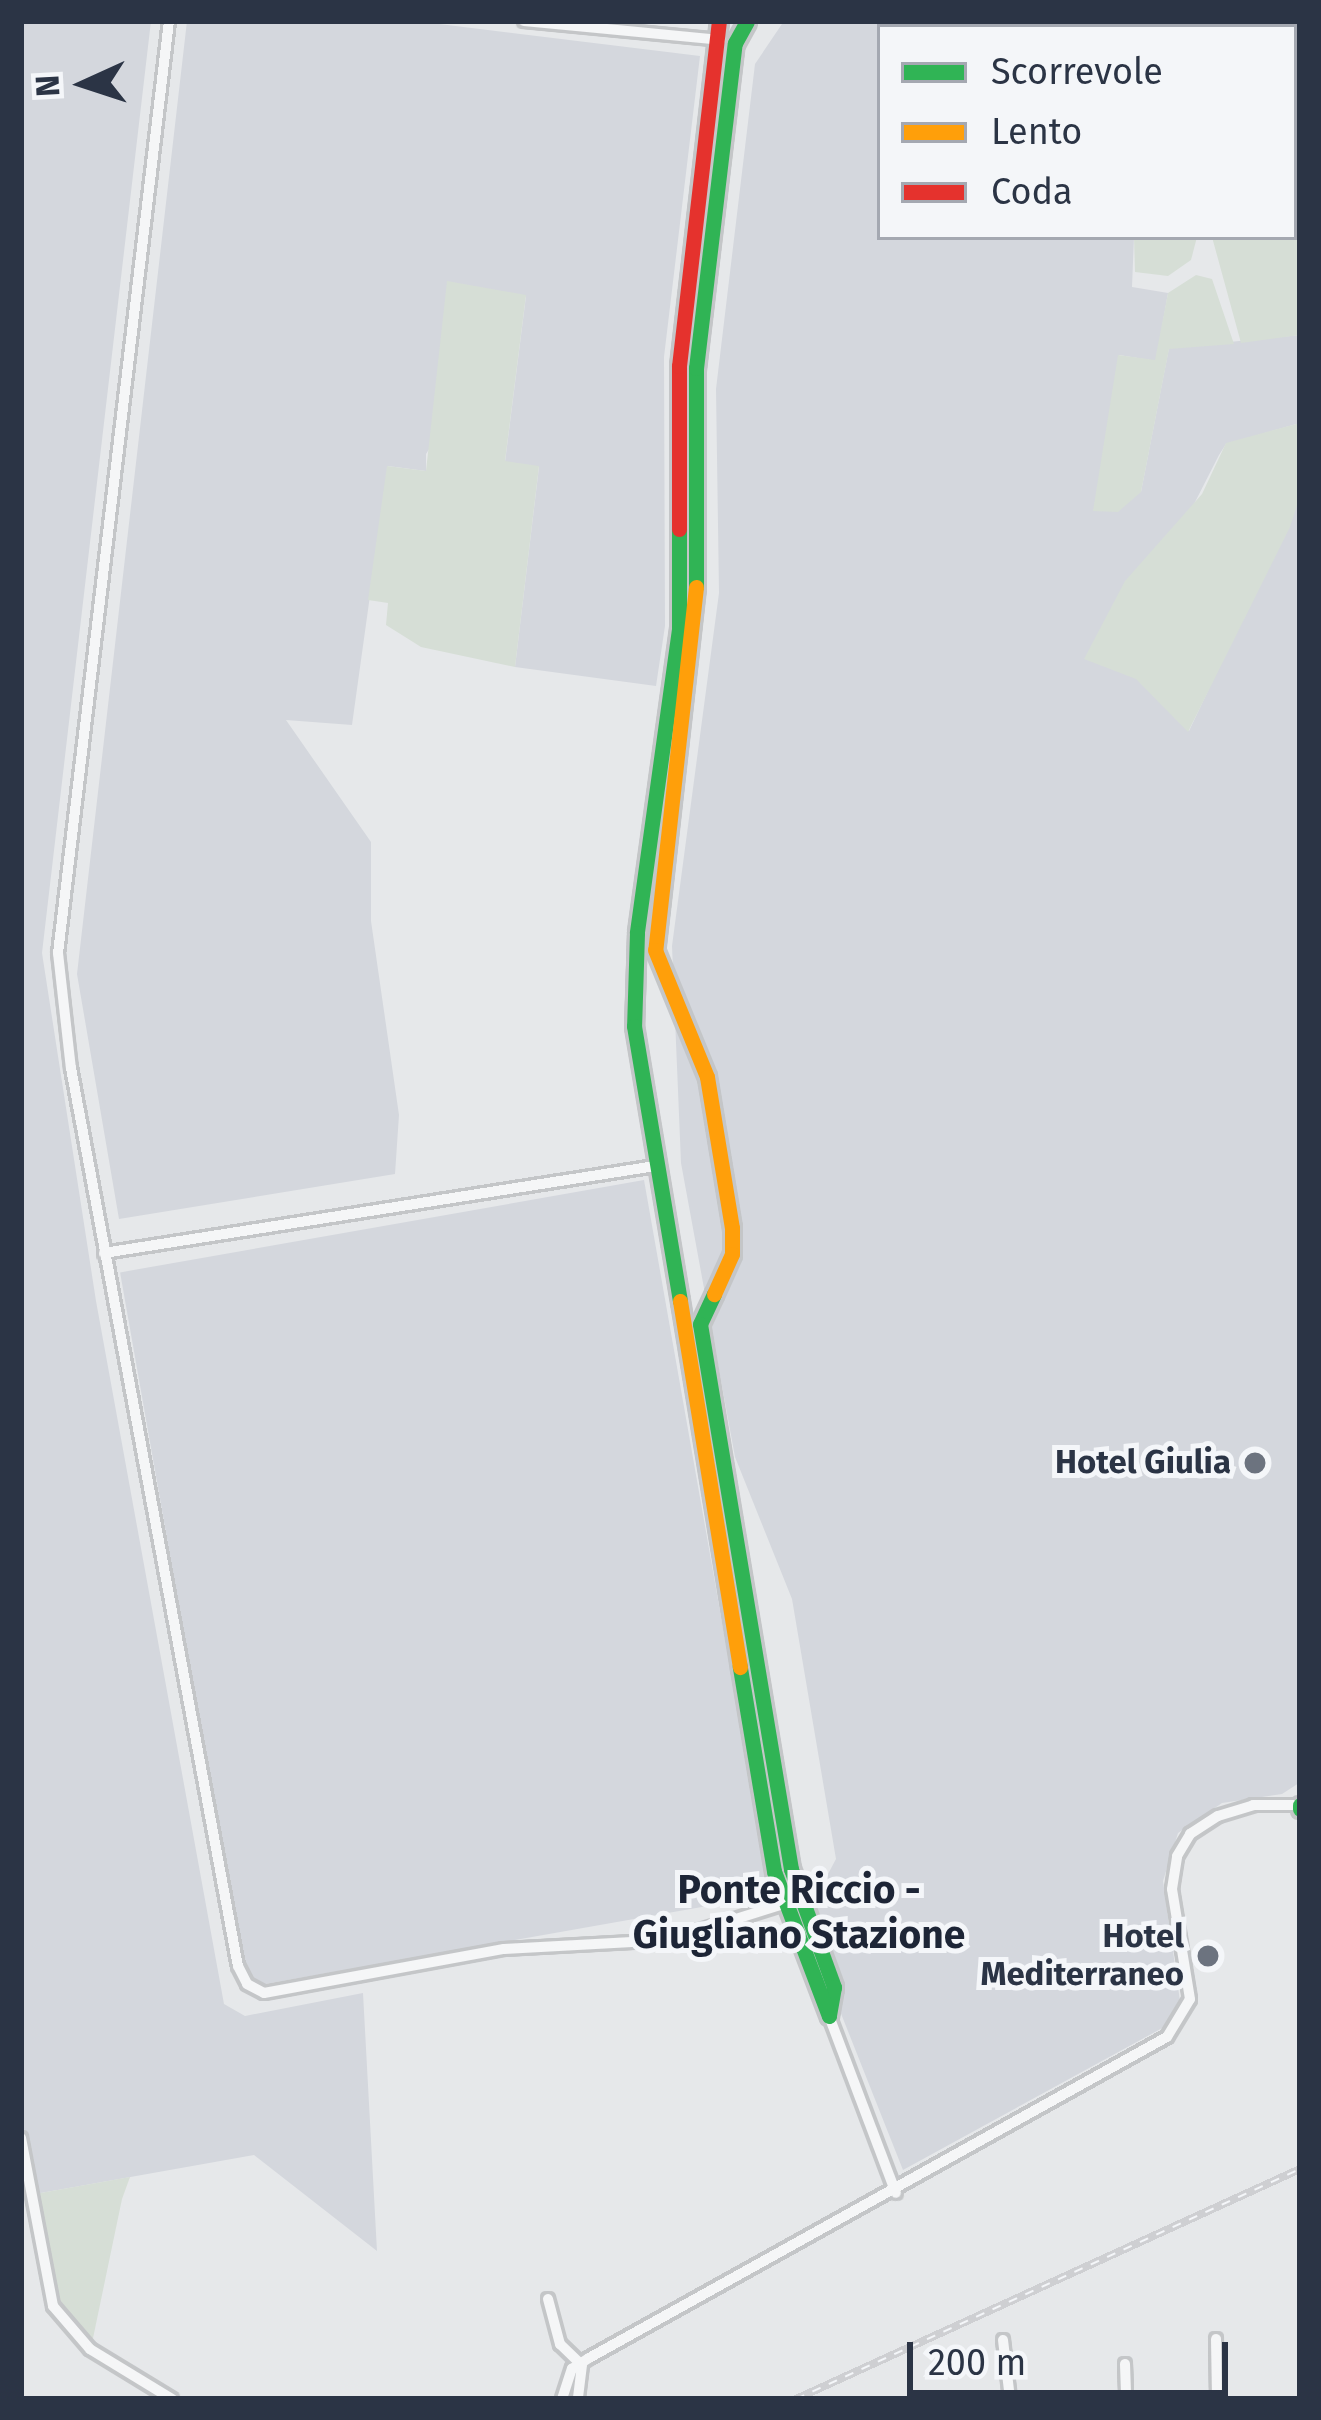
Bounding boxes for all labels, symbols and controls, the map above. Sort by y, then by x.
north arrow [24,24,144,144]
legend [877,24,1297,240]
text: Scorrevole [991,50,1163,94]
text: N [28,74,69,98]
text: Lento [991,110,1082,154]
text: Coda [991,170,1073,214]
place label: Hotel Giulia [1055,1443,1231,1483]
marker: Hotel Giulia [1242,1450,1268,1476]
district label: Ponte Riccio - Giugliano Stazione [633,1868,965,1959]
place label: Hotel Mediterraneo [980,1917,1184,1995]
marker: Hotel Mediterraneo [1195,1943,1221,1969]
scale bar [913,2318,1234,2392]
text: 200 m [928,2341,1026,2385]

